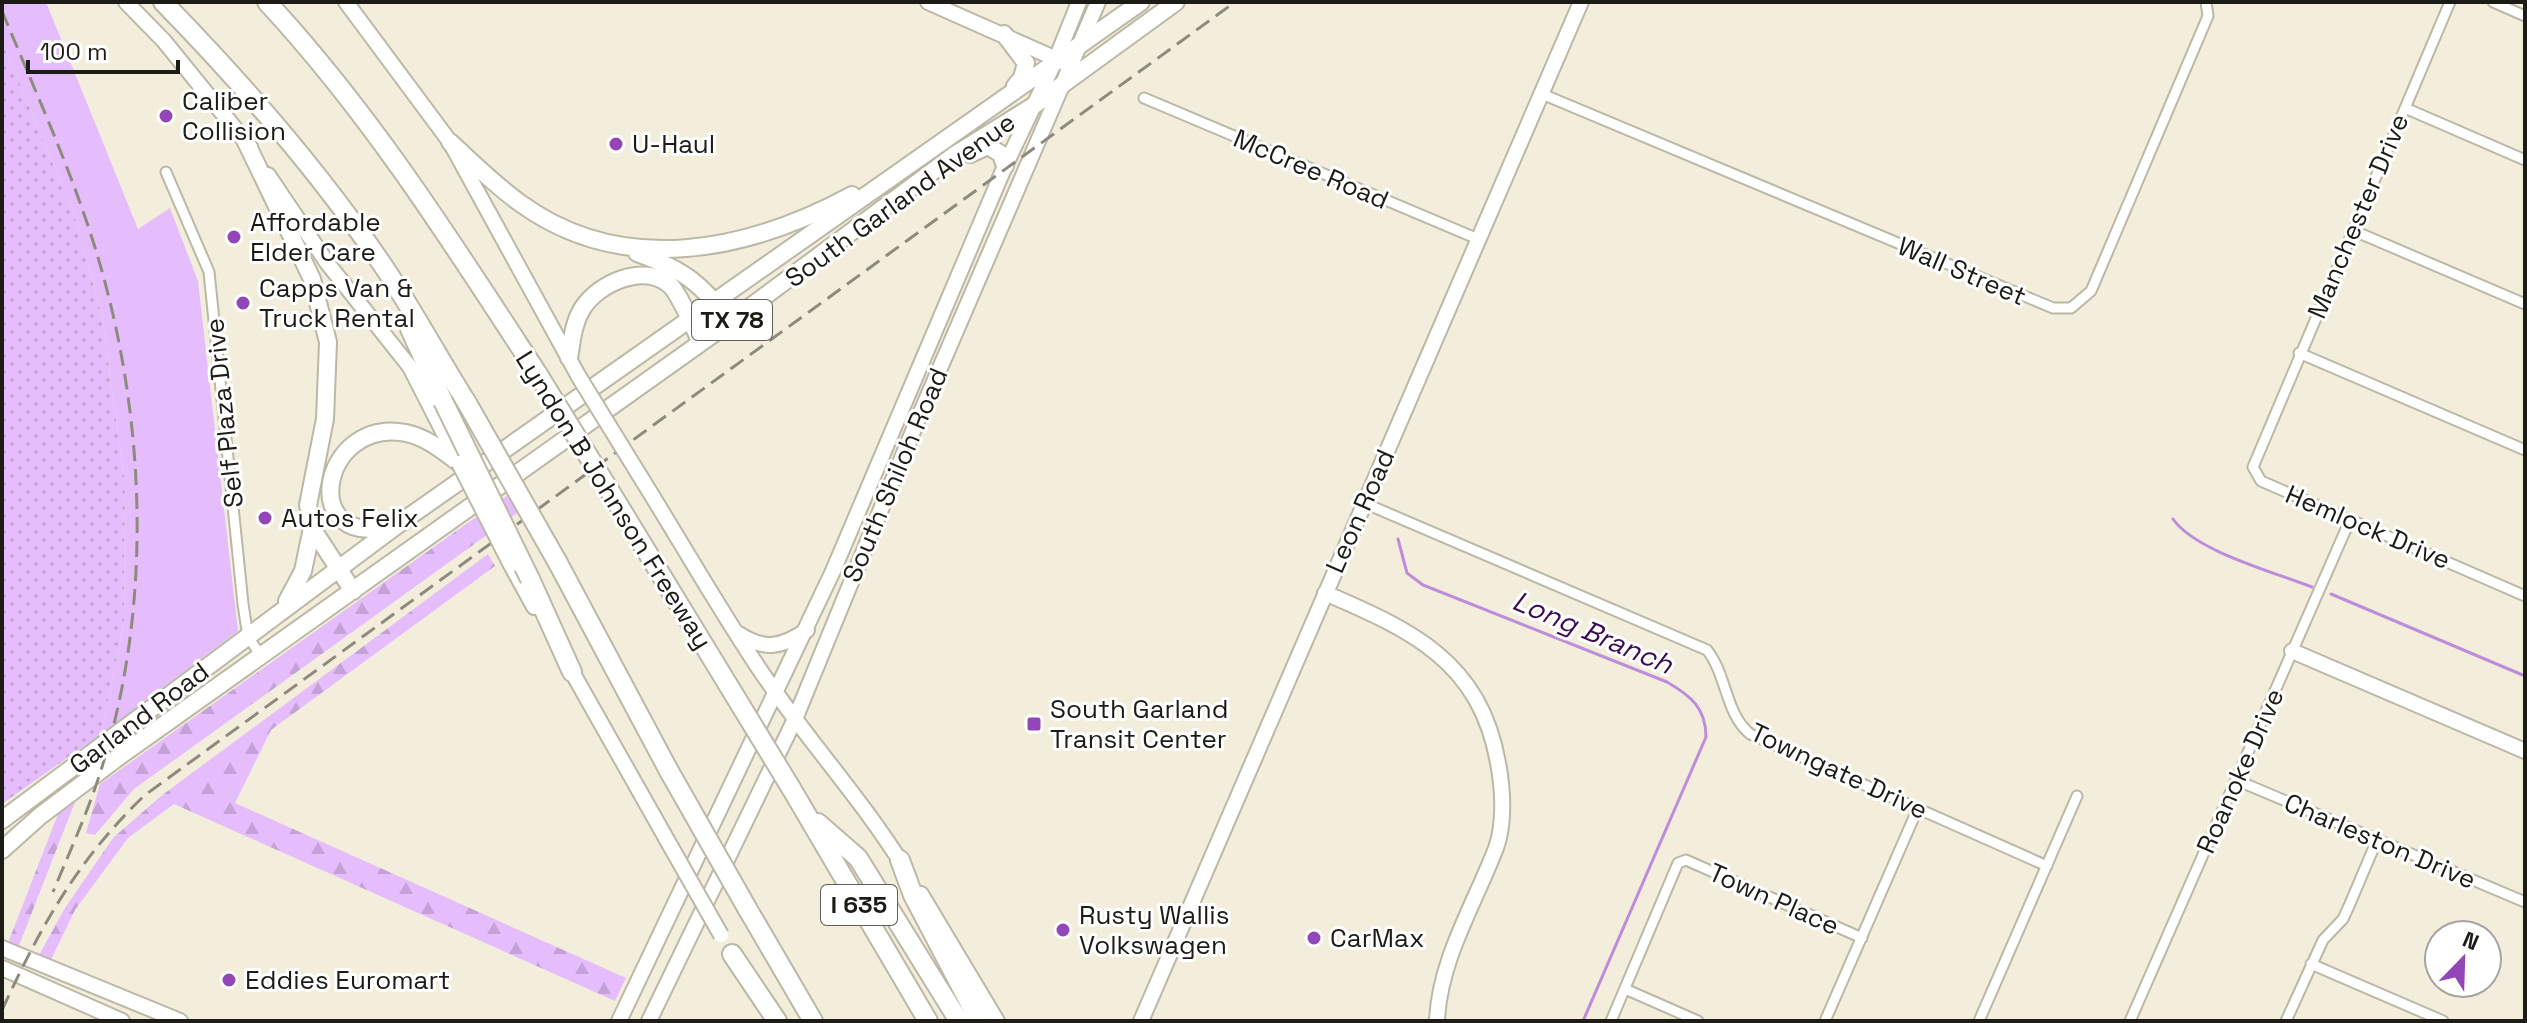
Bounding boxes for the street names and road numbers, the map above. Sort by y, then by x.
street label: South Garland Avenue [778,105,1022,295]
street label: Manchester Drive [2300,108,2416,324]
street label: McCree Road [1228,121,1394,217]
street label: Wall Street [1893,229,2031,313]
road number: TX 78 [692,300,772,340]
street label: Self Plaza Drive [197,317,251,509]
street label: Lyndon B Johnson Freeway [508,345,720,655]
street label: South Shiloh Road [834,363,956,587]
street label: Leon Road [1318,444,1402,578]
street label: Hemlock Drive [2280,477,2456,577]
street label: Garland Road [62,654,216,782]
street label: Roanoke Drive [2188,683,2292,859]
street label: Towngate Drive [1745,715,1933,827]
street label: Charleston Drive [2279,785,2481,897]
street label: Town Place [1703,855,1845,943]
road number: I 635 [821,885,897,925]

